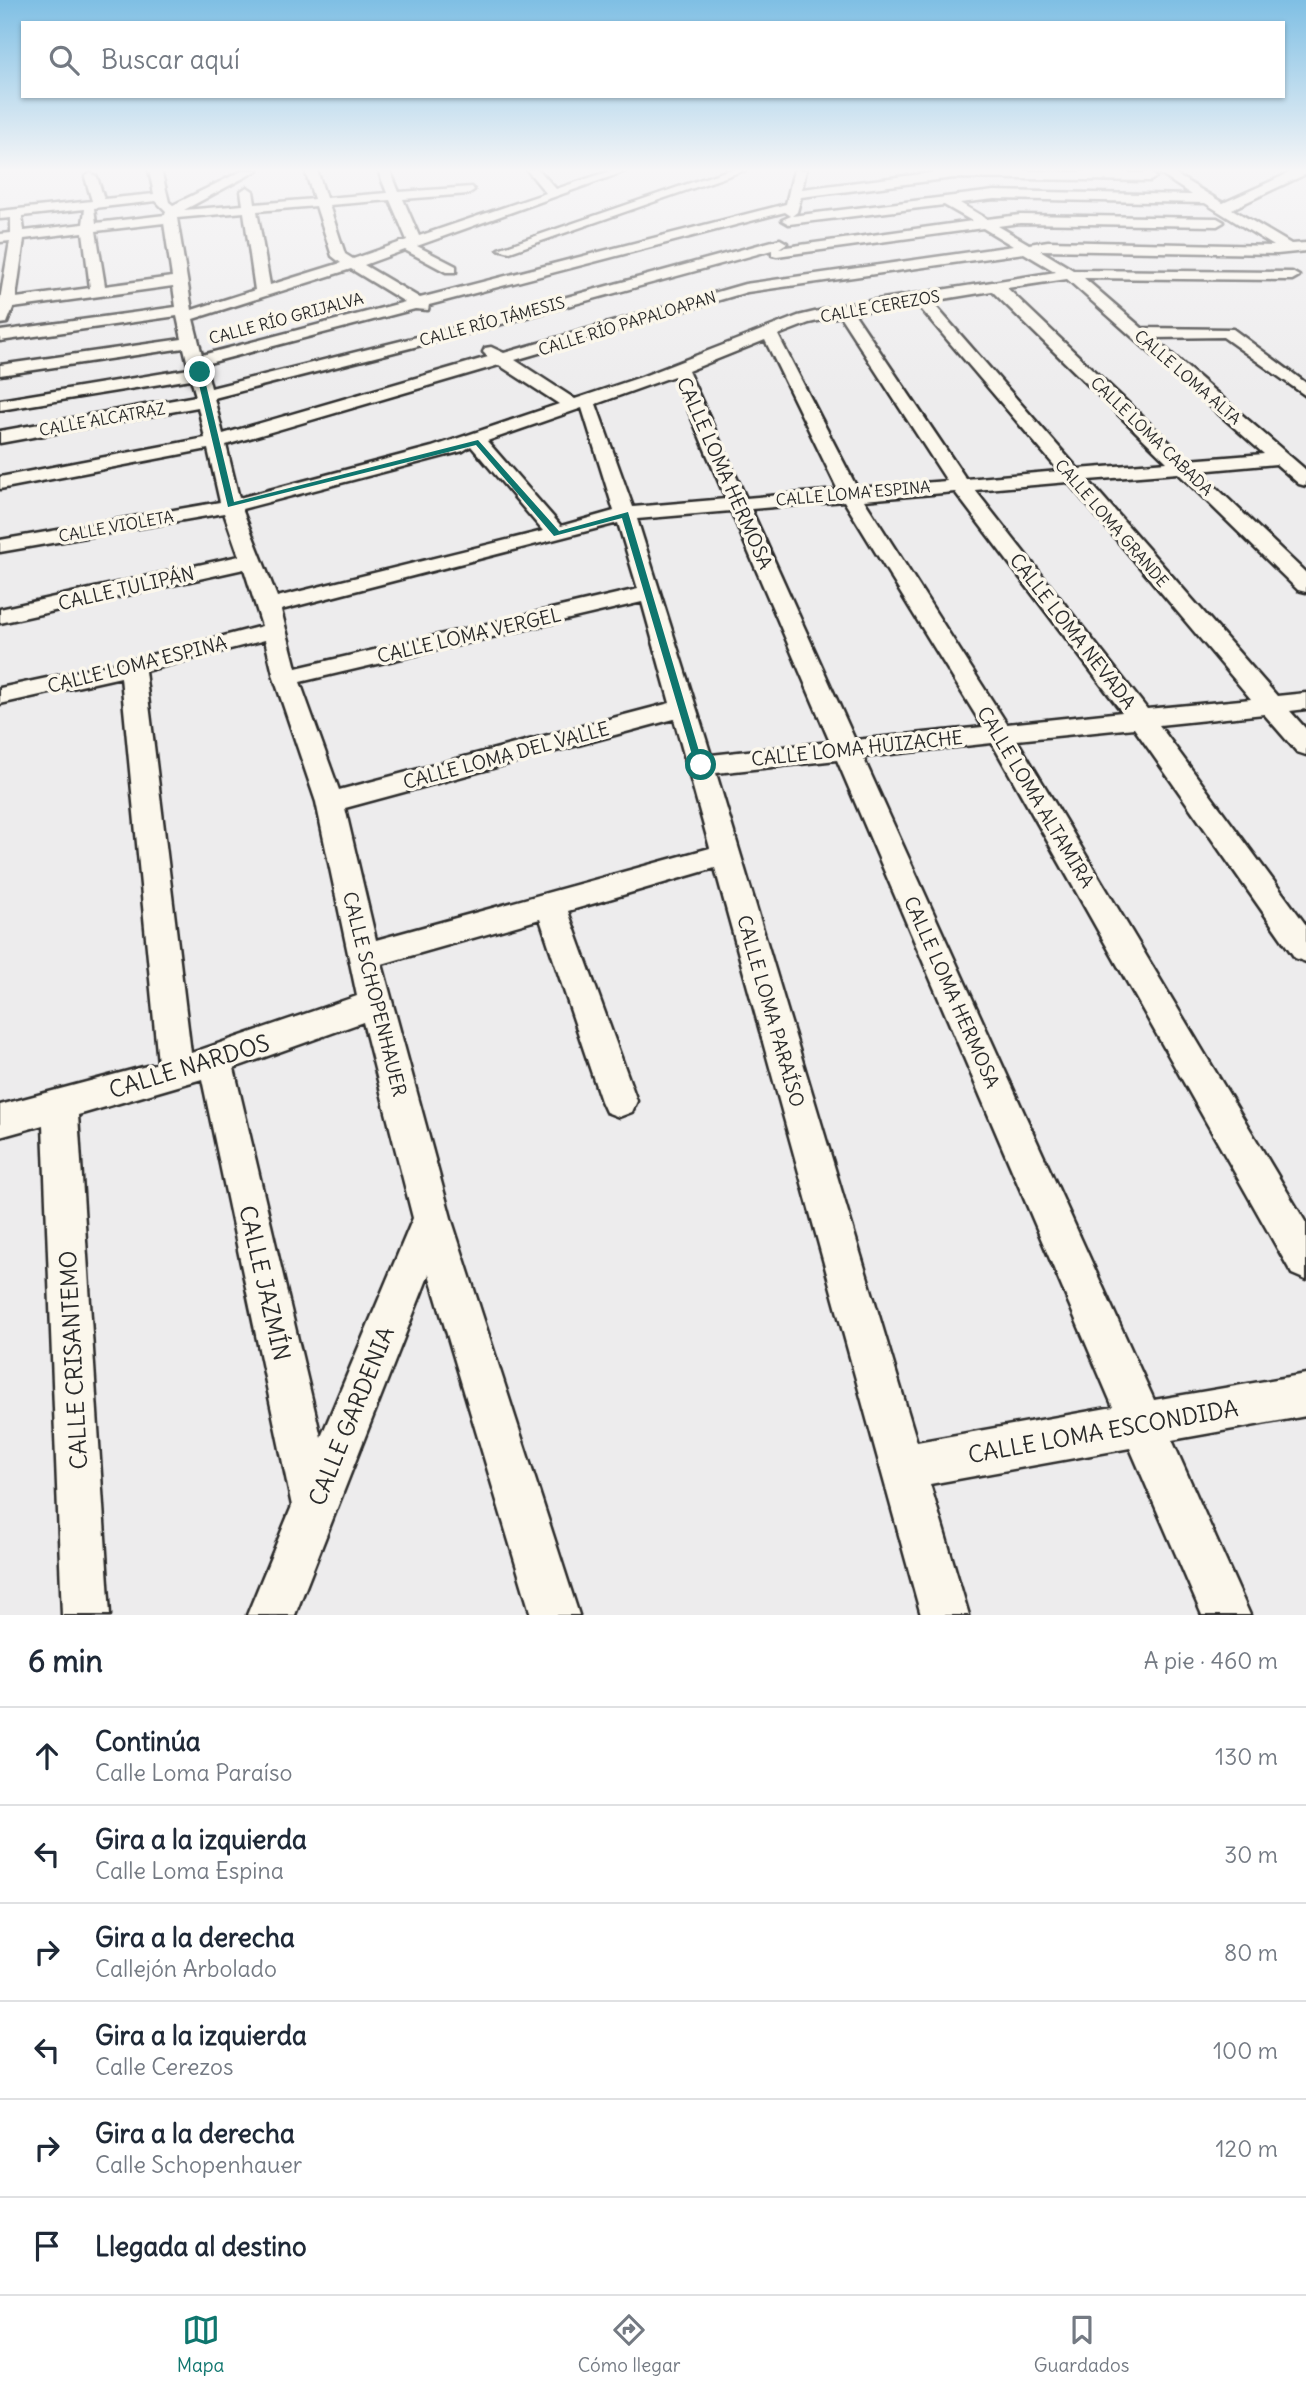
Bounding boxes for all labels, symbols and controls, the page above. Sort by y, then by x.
search box [21,21,1285,98]
icon: search [45,41,83,79]
text: Buscar aquí [101,43,240,76]
street label: CALLE RÍO PAPALOAPAN [536,286,718,360]
street label: CALLE CEREZOS [819,286,941,326]
street label: CALLE RÍO GRIJALVA [207,288,365,348]
street label: CALLE RÍO TÁMESIS [417,292,567,350]
street label: CALLE LOMA ALTA [1131,325,1245,429]
route end [184,356,215,387]
street label: CALLE LOMA CABADA [1087,372,1217,500]
street label: CALLE LOMA HERMOSA [672,373,778,573]
street label: CALLE ALCATRAZ [37,398,167,440]
street label: CALLE LOMA GRANDE [1051,455,1173,591]
street label: CALLE LOMA ESPINA [775,476,931,510]
street label: CALLE VIOLETA [57,506,175,546]
street label: CALLE LOMA NEVADA [1005,548,1141,714]
street label: CALLE TULIPÁN [56,561,196,615]
street label: CALLE LOMA VERGEL [375,602,563,668]
street label: CALLE LOMA ESPINA [45,630,229,698]
street label: CALLE LOMA ALTAMIRA [972,702,1100,892]
street label: CALLE LOMA DEL VALLE [400,716,612,794]
street label: CALLE LOMA HUIZACHE [750,725,964,771]
route start [685,749,716,780]
street label: CALLE SCHOPENHAUER [338,889,412,1099]
street label: CALLE LOMA HERMOSA [899,892,1005,1092]
street label: CALLE LOMA PARAÍSO [732,912,810,1110]
street label: CALLE NARDOS [105,1028,273,1104]
street label: CALLE JAZMÍN [233,1203,297,1363]
street label: CALLE CRISANTEMO [53,1250,93,1470]
street label: CALLE GARDENIA [302,1322,400,1510]
street label: CALLE LOMA ESCONDIDA [966,1393,1240,1469]
text: 6 min [28,1642,103,1680]
text: A pie · 460 m [1144,1646,1278,1675]
text: Continúa [95,1725,201,1758]
icon: ahead [28,1737,66,1775]
text: 130 m [1215,1742,1278,1771]
text: Calle Loma Paraíso [95,1758,292,1787]
text: Gira a la izquierda [95,1823,307,1856]
icon: left [28,1835,66,1873]
text: 30 m [1224,1840,1278,1869]
text: Calle Loma Espina [95,1856,284,1885]
text: Gira a la derecha [95,1921,295,1954]
icon: right [28,1933,66,1971]
text: 80 m [1224,1938,1278,1967]
text: Callejón Arbolado [95,1954,277,1983]
text: Gira a la izquierda [95,2019,307,2052]
icon: left [28,2031,66,2069]
text: 100 m [1213,2036,1278,2065]
text: Calle Cerezos [95,2052,233,2081]
text: Gira a la derecha [95,2117,295,2150]
icon: right [28,2129,66,2167]
text: 120 m [1215,2134,1278,2163]
text: Calle Schopenhauer [95,2150,302,2179]
icon: arrive [28,2227,66,2265]
text: Llegada al destino [95,2230,307,2263]
tab: Mapa [177,2311,224,2377]
tab: Cómo llegar [578,2311,681,2377]
tab: Guardados [1034,2311,1129,2377]

